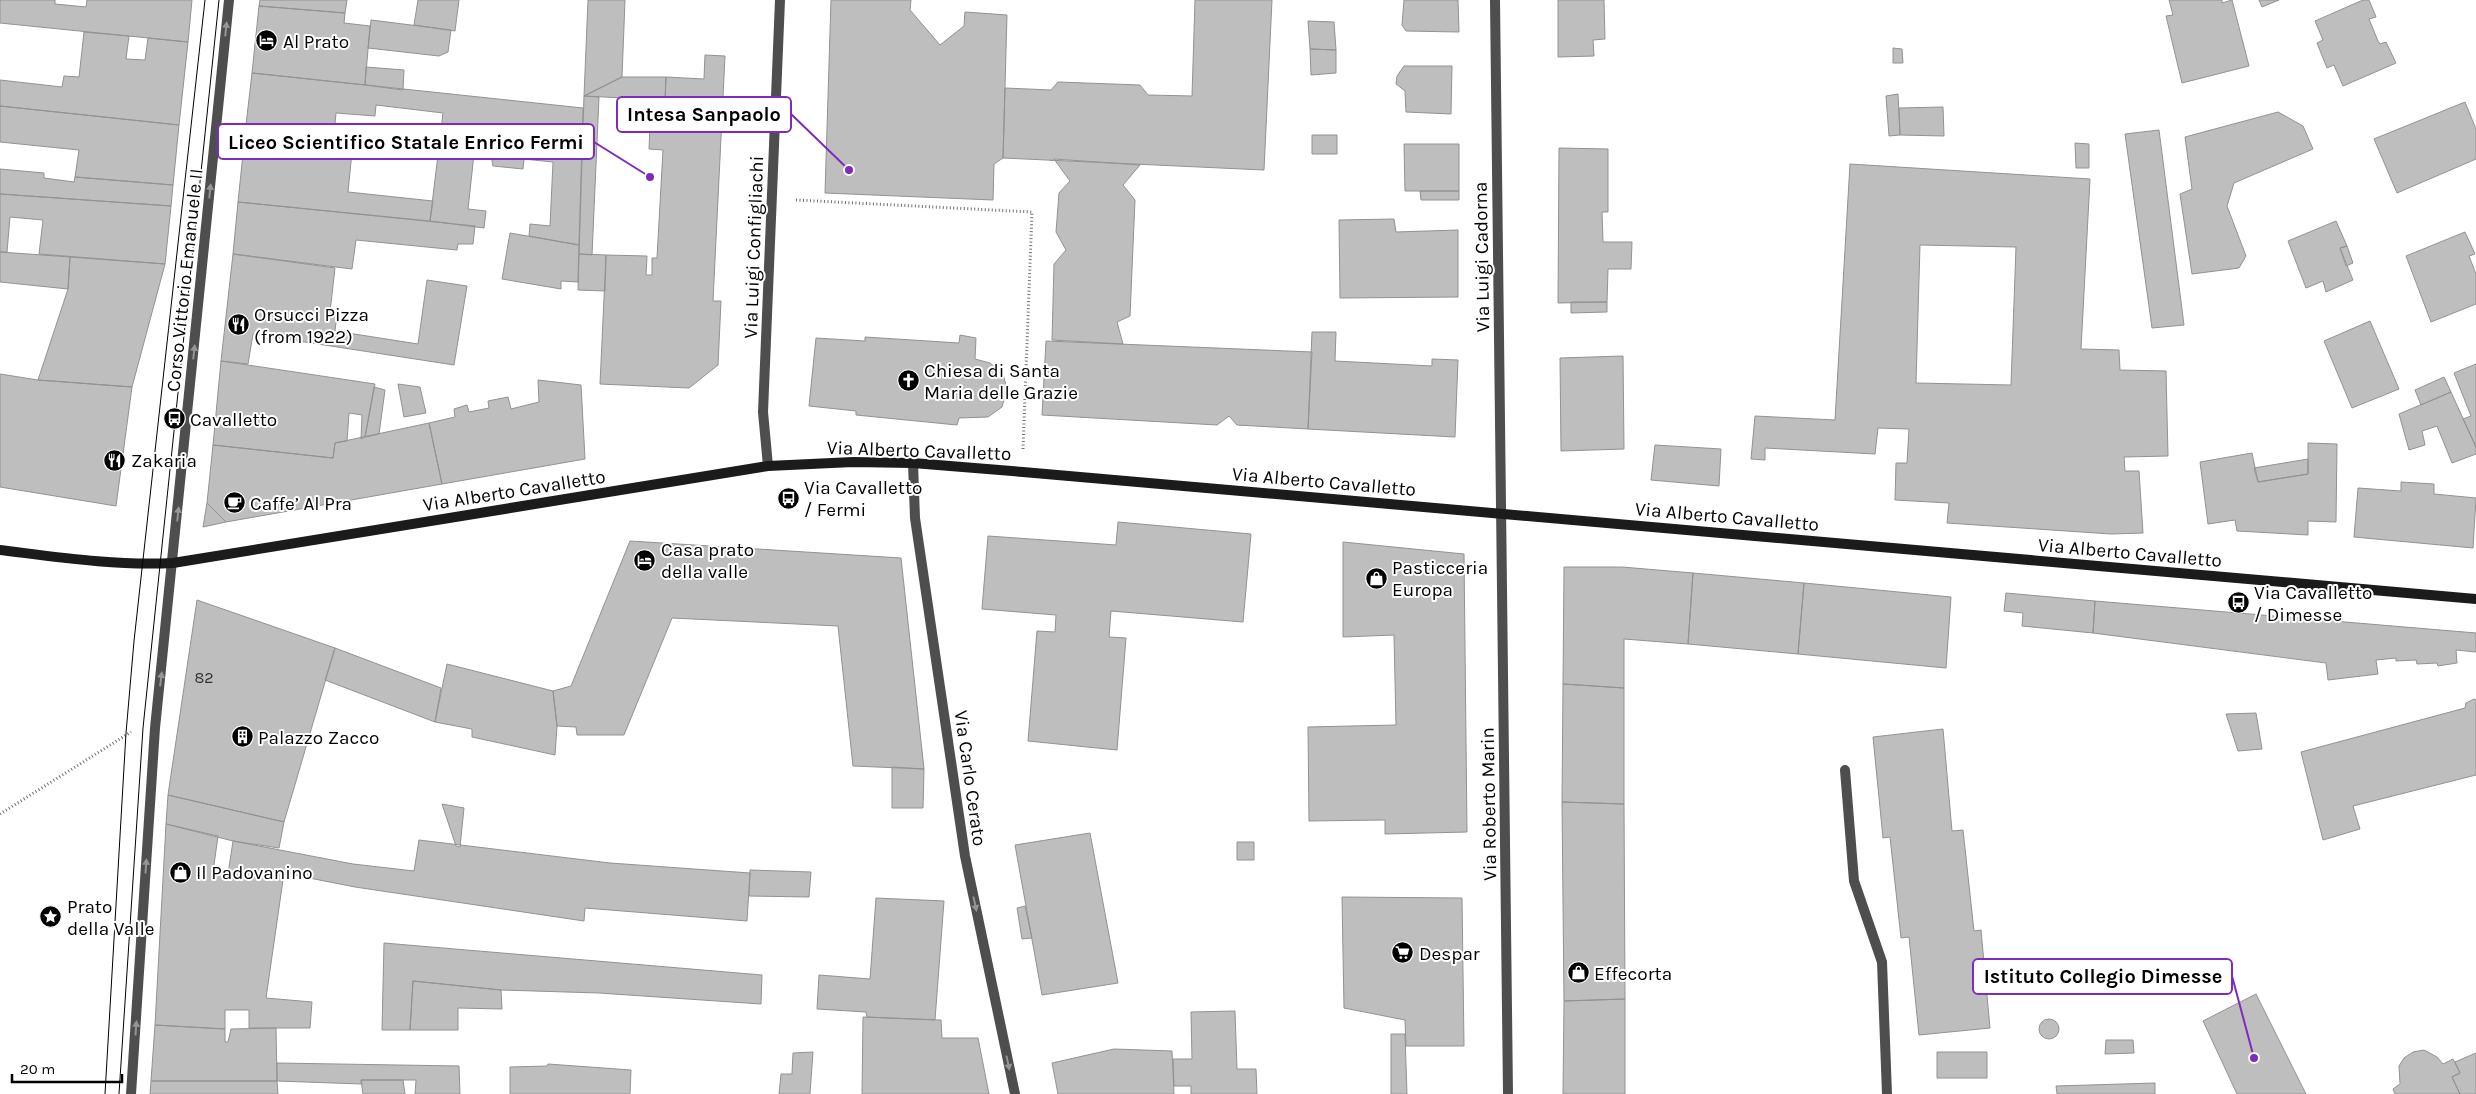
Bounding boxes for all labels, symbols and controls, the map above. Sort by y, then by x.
one-way arrow [222,21,230,37]
hotel icon: Al Prato [255,29,279,53]
place label: Al Prato [283,31,349,53]
callout: Intesa Sanpaolo [617,97,791,132]
text: Intesa Sanpaolo [627,103,781,126]
callout: Liceo Scientifico Statale Enrico Fermi [218,124,594,159]
text: Liceo Scientifico Statale Enrico Fermi [228,131,584,154]
street label: Via Luigi Configliachi [740,155,768,339]
street label: Corso Vittorio Emanuele II [162,168,208,393]
street label: Via Luigi Cadorna [1470,181,1494,333]
one-way arrow [206,182,214,198]
place label: Orsucci Pizza (from 1922) [254,304,369,348]
restaurant icon: Orsucci Pizza (from 1922) [226,313,250,337]
one-way arrow [190,344,198,360]
place label: Chiesa di Santa Maria delle Grazie [924,360,1078,404]
church icon: Chiesa di Santa Maria delle Grazie [896,369,920,393]
bus stop icon: Cavalletto [162,407,186,431]
place label: Cavalletto [190,409,277,431]
street label: Via Alberto Cavalletto [826,437,1012,465]
restaurant icon: Zakaria [103,448,127,472]
place label: Zakaria [131,450,197,472]
street label: Via Alberto Cavalletto [1231,463,1417,501]
street label: Via Alberto Cavalletto [421,466,607,516]
place label: Via Cavalletto / Fermi [804,477,923,521]
bus stop icon: Via Cavalletto / Fermi [776,486,800,510]
cafe icon: Caffe’ Al Pra [222,491,246,515]
place label: Caffe’ Al Pra [250,493,352,515]
street label: Via Alberto Cavalletto [1634,498,1820,536]
one-way arrow [174,506,182,522]
street label: Via Alberto Cavalletto [2037,534,2223,572]
place label: Casa prato della valle [661,539,754,583]
hotel icon: Casa prato della valle [633,548,657,572]
place label: Pasticceria Europa [1392,557,1488,601]
shop icon: Pasticceria Europa [1364,566,1388,590]
place label: Via Cavalletto / Dimesse [2254,582,2373,626]
bus stop icon: Via Cavalletto / Dimesse [2226,591,2250,615]
house number: 82 [194,668,214,687]
one-way arrow [157,671,165,687]
street label: Via Carlo Cerato [950,709,990,847]
building icon: Palazzo Zacco [230,725,254,749]
place label: Palazzo Zacco [258,727,379,749]
street label: Via Roberto Marin [1477,727,1501,881]
one-way arrow [143,857,151,873]
shop icon: Il Padovanino [168,860,192,884]
place label: Il Padovanino [196,862,313,884]
place label: Prato della Valle [67,896,155,940]
one-way arrow [971,896,979,912]
place icon: Prato della Valle [39,905,63,929]
supermarket icon: Despar [1391,941,1415,965]
place label: Despar [1419,943,1480,965]
callout: Istituto Collegio Dimesse [1973,959,2232,994]
shop icon: Effecorta [1566,961,1590,985]
place label: Effecorta [1594,963,1672,985]
text: Istituto Collegio Dimesse [1984,965,2222,988]
one-way arrow [132,1020,140,1036]
scale bar [12,1052,122,1084]
one-way arrow [1004,1055,1012,1070]
text: 20 m [20,1060,55,1078]

